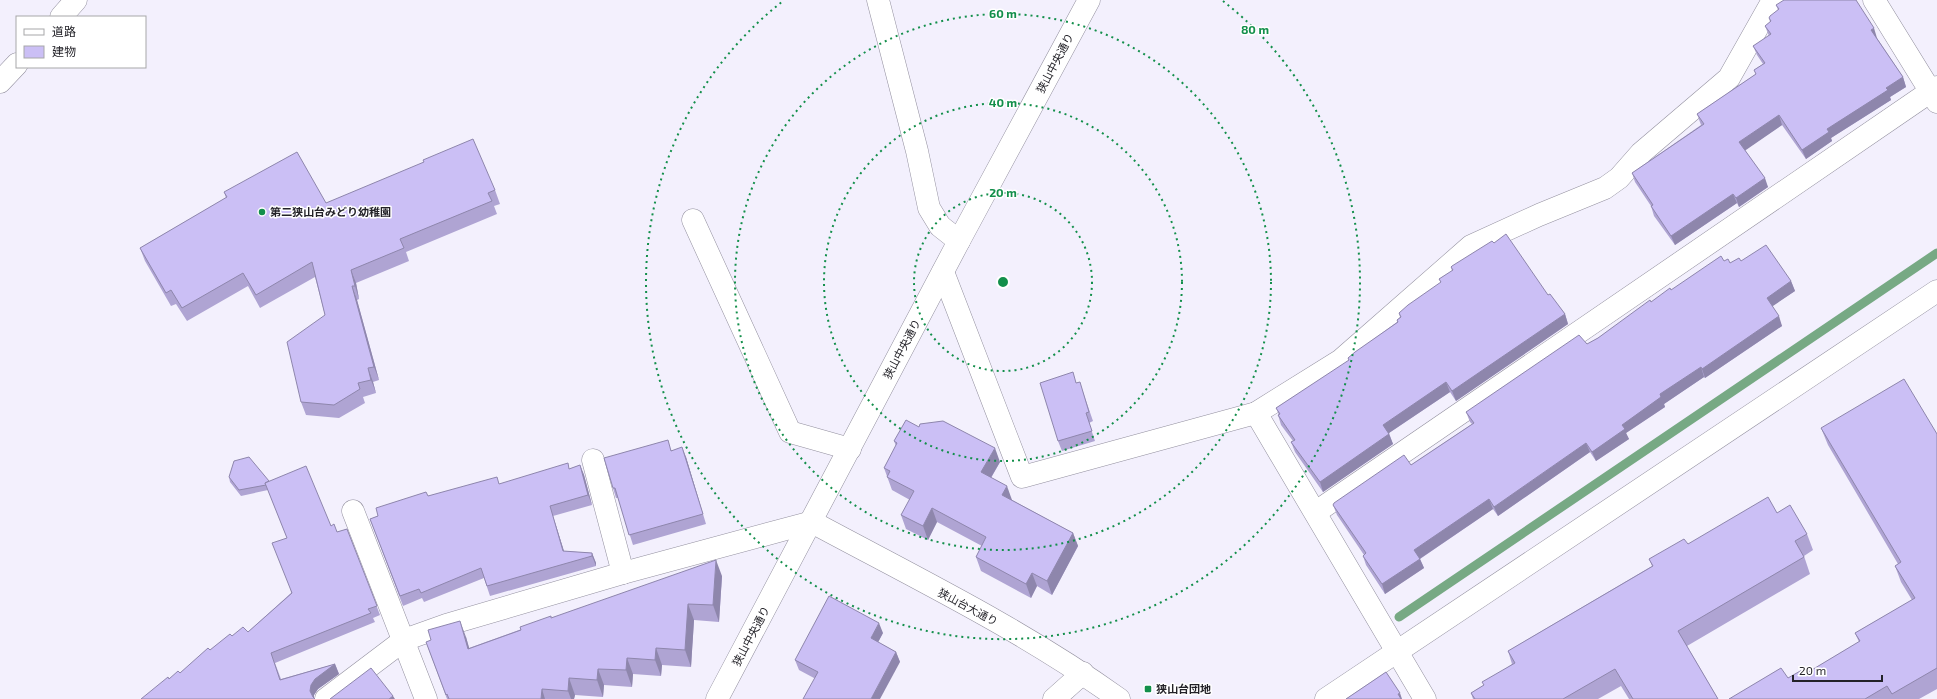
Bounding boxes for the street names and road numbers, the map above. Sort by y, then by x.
street label: 狭山中央通り [1033,31,1076,95]
street label: 狭山中央通り [880,317,923,381]
street label: 狭山台大通り [936,585,1000,628]
street label: 狭山中央通り [729,604,772,668]

